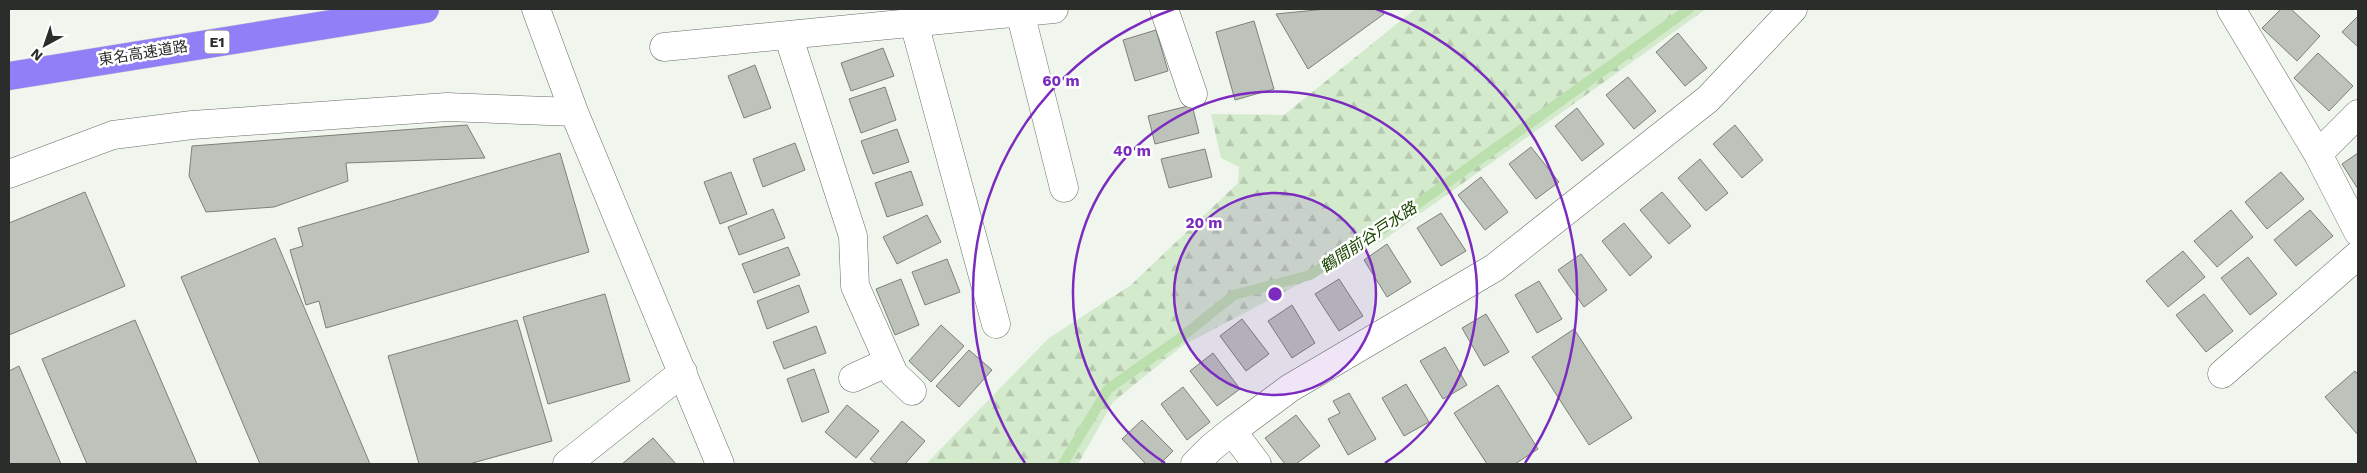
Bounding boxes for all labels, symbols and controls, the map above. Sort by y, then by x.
north arrow [20,20,70,70]
road number: E1 [204,31,230,54]
street label: 東名高速道路 [97,37,189,69]
text: N [28,45,46,64]
text: 60 m [1042,72,1080,90]
text: 40 m [1113,142,1151,160]
water label: 鶴間前谷戸水路 [1317,197,1422,277]
text: 20 m [1185,214,1223,232]
centre of rings [1266,285,1284,303]

